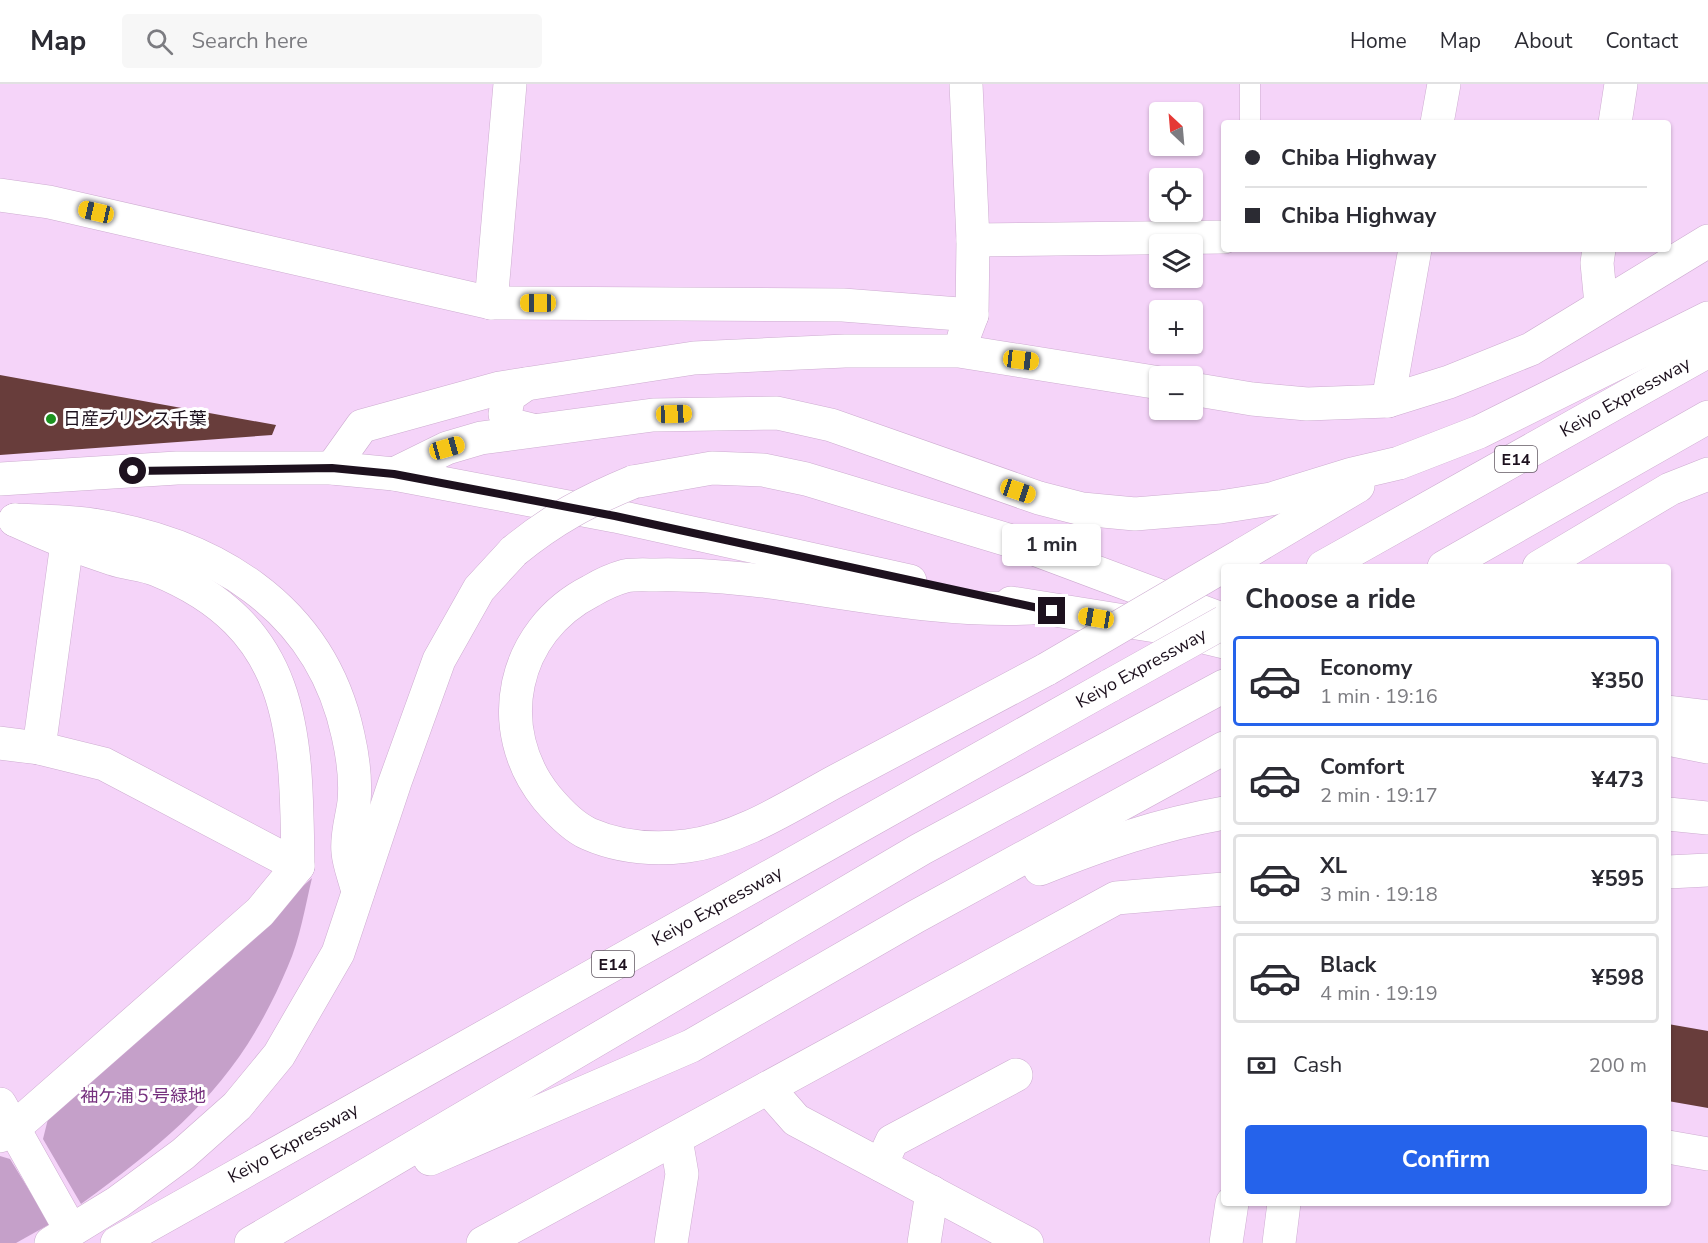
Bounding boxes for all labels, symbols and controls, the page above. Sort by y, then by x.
search box [122,14,542,68]
text: Map [30,22,86,60]
icon: search [143,25,176,58]
text: Search here [191,26,308,56]
text: Home [1350,27,1407,55]
text: Map [1440,27,1481,55]
text: About [1514,27,1572,55]
text: Contact [1605,27,1678,55]
north arrow [1149,102,1203,156]
map controls [1149,102,1203,420]
text: Chiba Highway [1281,143,1436,173]
button: locate [1149,168,1203,222]
car [76,199,116,225]
text: Chiba Highway [1281,201,1436,231]
button: layers [1149,234,1203,288]
car [520,294,556,312]
button: + [1149,300,1203,354]
car [1002,349,1040,371]
street label: Keiyo Expressway [1555,351,1695,443]
button: − [1149,366,1203,420]
car [656,404,692,424]
place label: 日産プリンス千葉 [63,407,207,431]
marker: 日産プリンス千葉 [44,412,58,426]
car [427,434,467,462]
road number: E14 [1495,446,1537,472]
route start [119,457,146,484]
car [998,477,1038,505]
callout: 1 min [1002,524,1102,566]
text: 1 min [1026,531,1077,558]
text: Choose a ride [1245,581,1416,618]
route end [1038,597,1065,624]
car [1077,606,1115,630]
street label: Keiyo Expressway [1071,622,1211,714]
text: Economy [1320,653,1412,683]
icon: car [1248,654,1302,708]
text: ¥350 [1591,666,1644,696]
text: 1 min · 19:16 [1320,683,1438,710]
text: Comfort [1320,752,1404,782]
icon: car [1248,753,1302,807]
text: ¥473 [1591,765,1644,795]
text: 2 min · 19:17 [1320,782,1438,809]
text: XL [1320,851,1347,881]
icon: car [1248,852,1302,906]
street label: Keiyo Expressway [647,860,787,952]
text: ¥595 [1591,864,1644,894]
text: 3 min · 19:18 [1320,881,1438,908]
text: Black [1320,950,1376,980]
road number: E14 [592,951,634,977]
icon: car [1248,951,1302,1005]
text: ¥598 [1591,963,1644,993]
text: 4 min · 19:19 [1320,980,1438,1007]
icon: cash [1245,1049,1278,1082]
text: Cash [1293,1050,1342,1080]
text: 200 m [1589,1052,1647,1079]
park label: 袖ケ浦５号緑地 [80,1084,206,1108]
street label: Keiyo Expressway [223,1097,363,1189]
button: Confirm [1245,1125,1647,1194]

